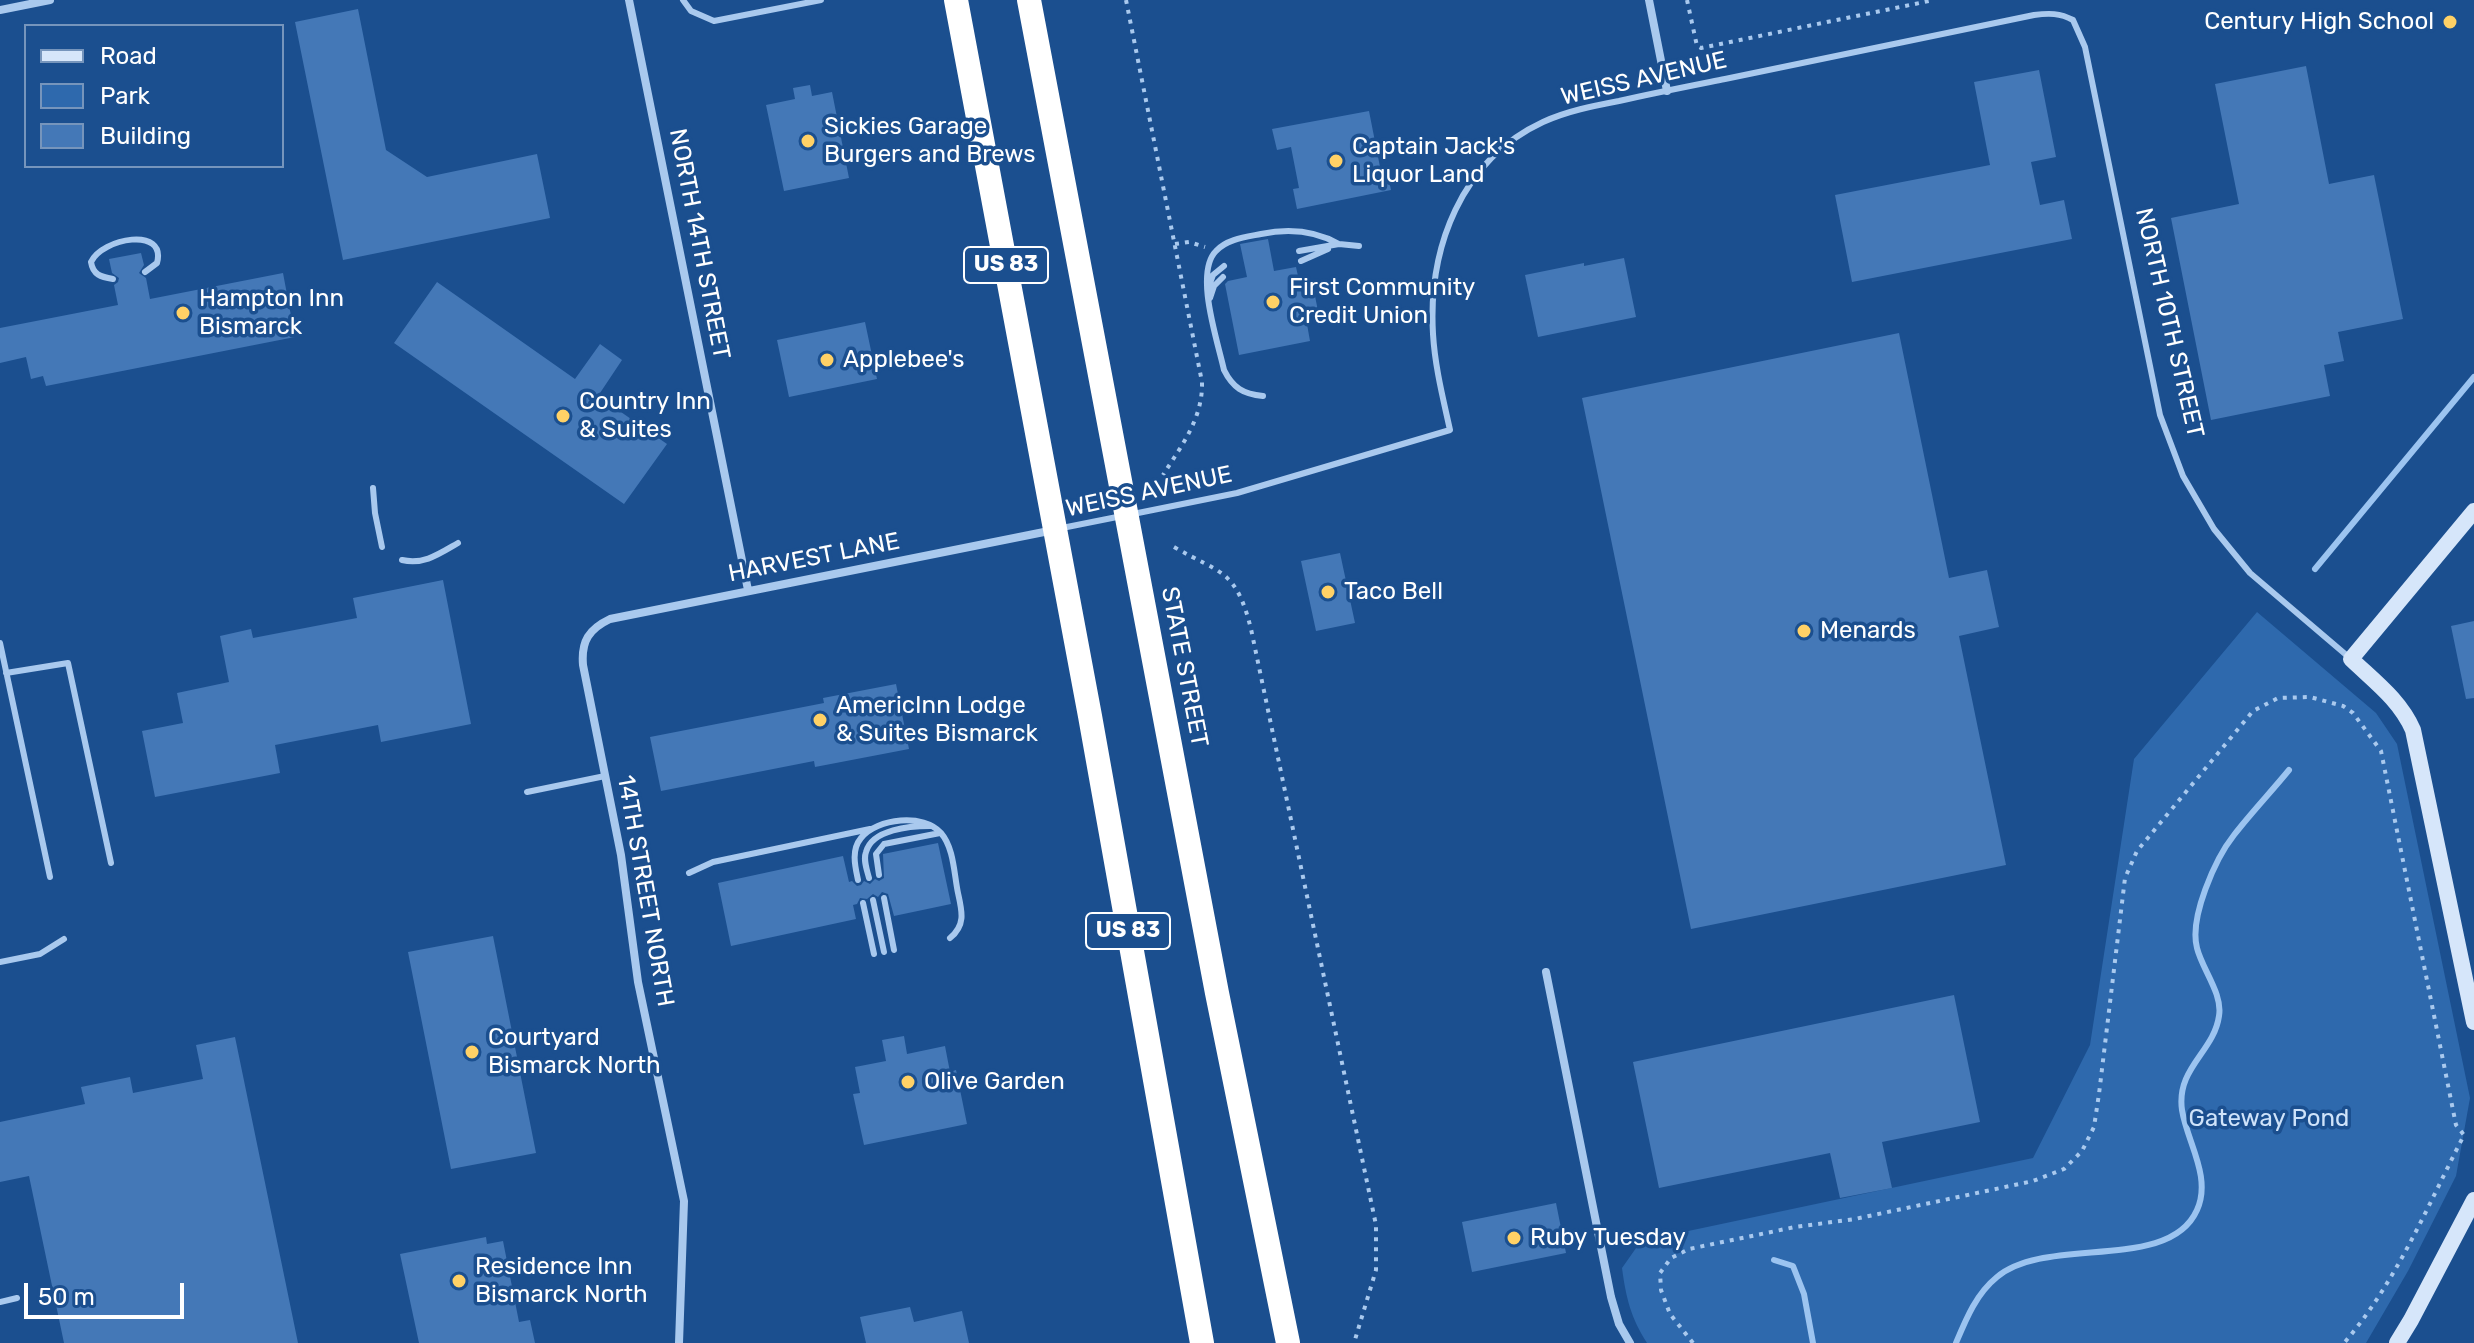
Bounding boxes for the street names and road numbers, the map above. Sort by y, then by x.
street label: WEISS AVENUE [1558,46,1730,112]
street label: NORTH 14TH STREET [663,126,735,362]
street label: NORTH 10TH STREET [2129,205,2209,441]
road number: US 83 [964,247,1048,283]
street label: WEISS AVENUE [1063,460,1235,524]
street label: HARVEST LANE [726,527,902,589]
street label: STATE STREET [1154,584,1214,750]
street label: 14TH STREET NORTH [610,773,680,1009]
road number: US 83 [1086,913,1170,949]

